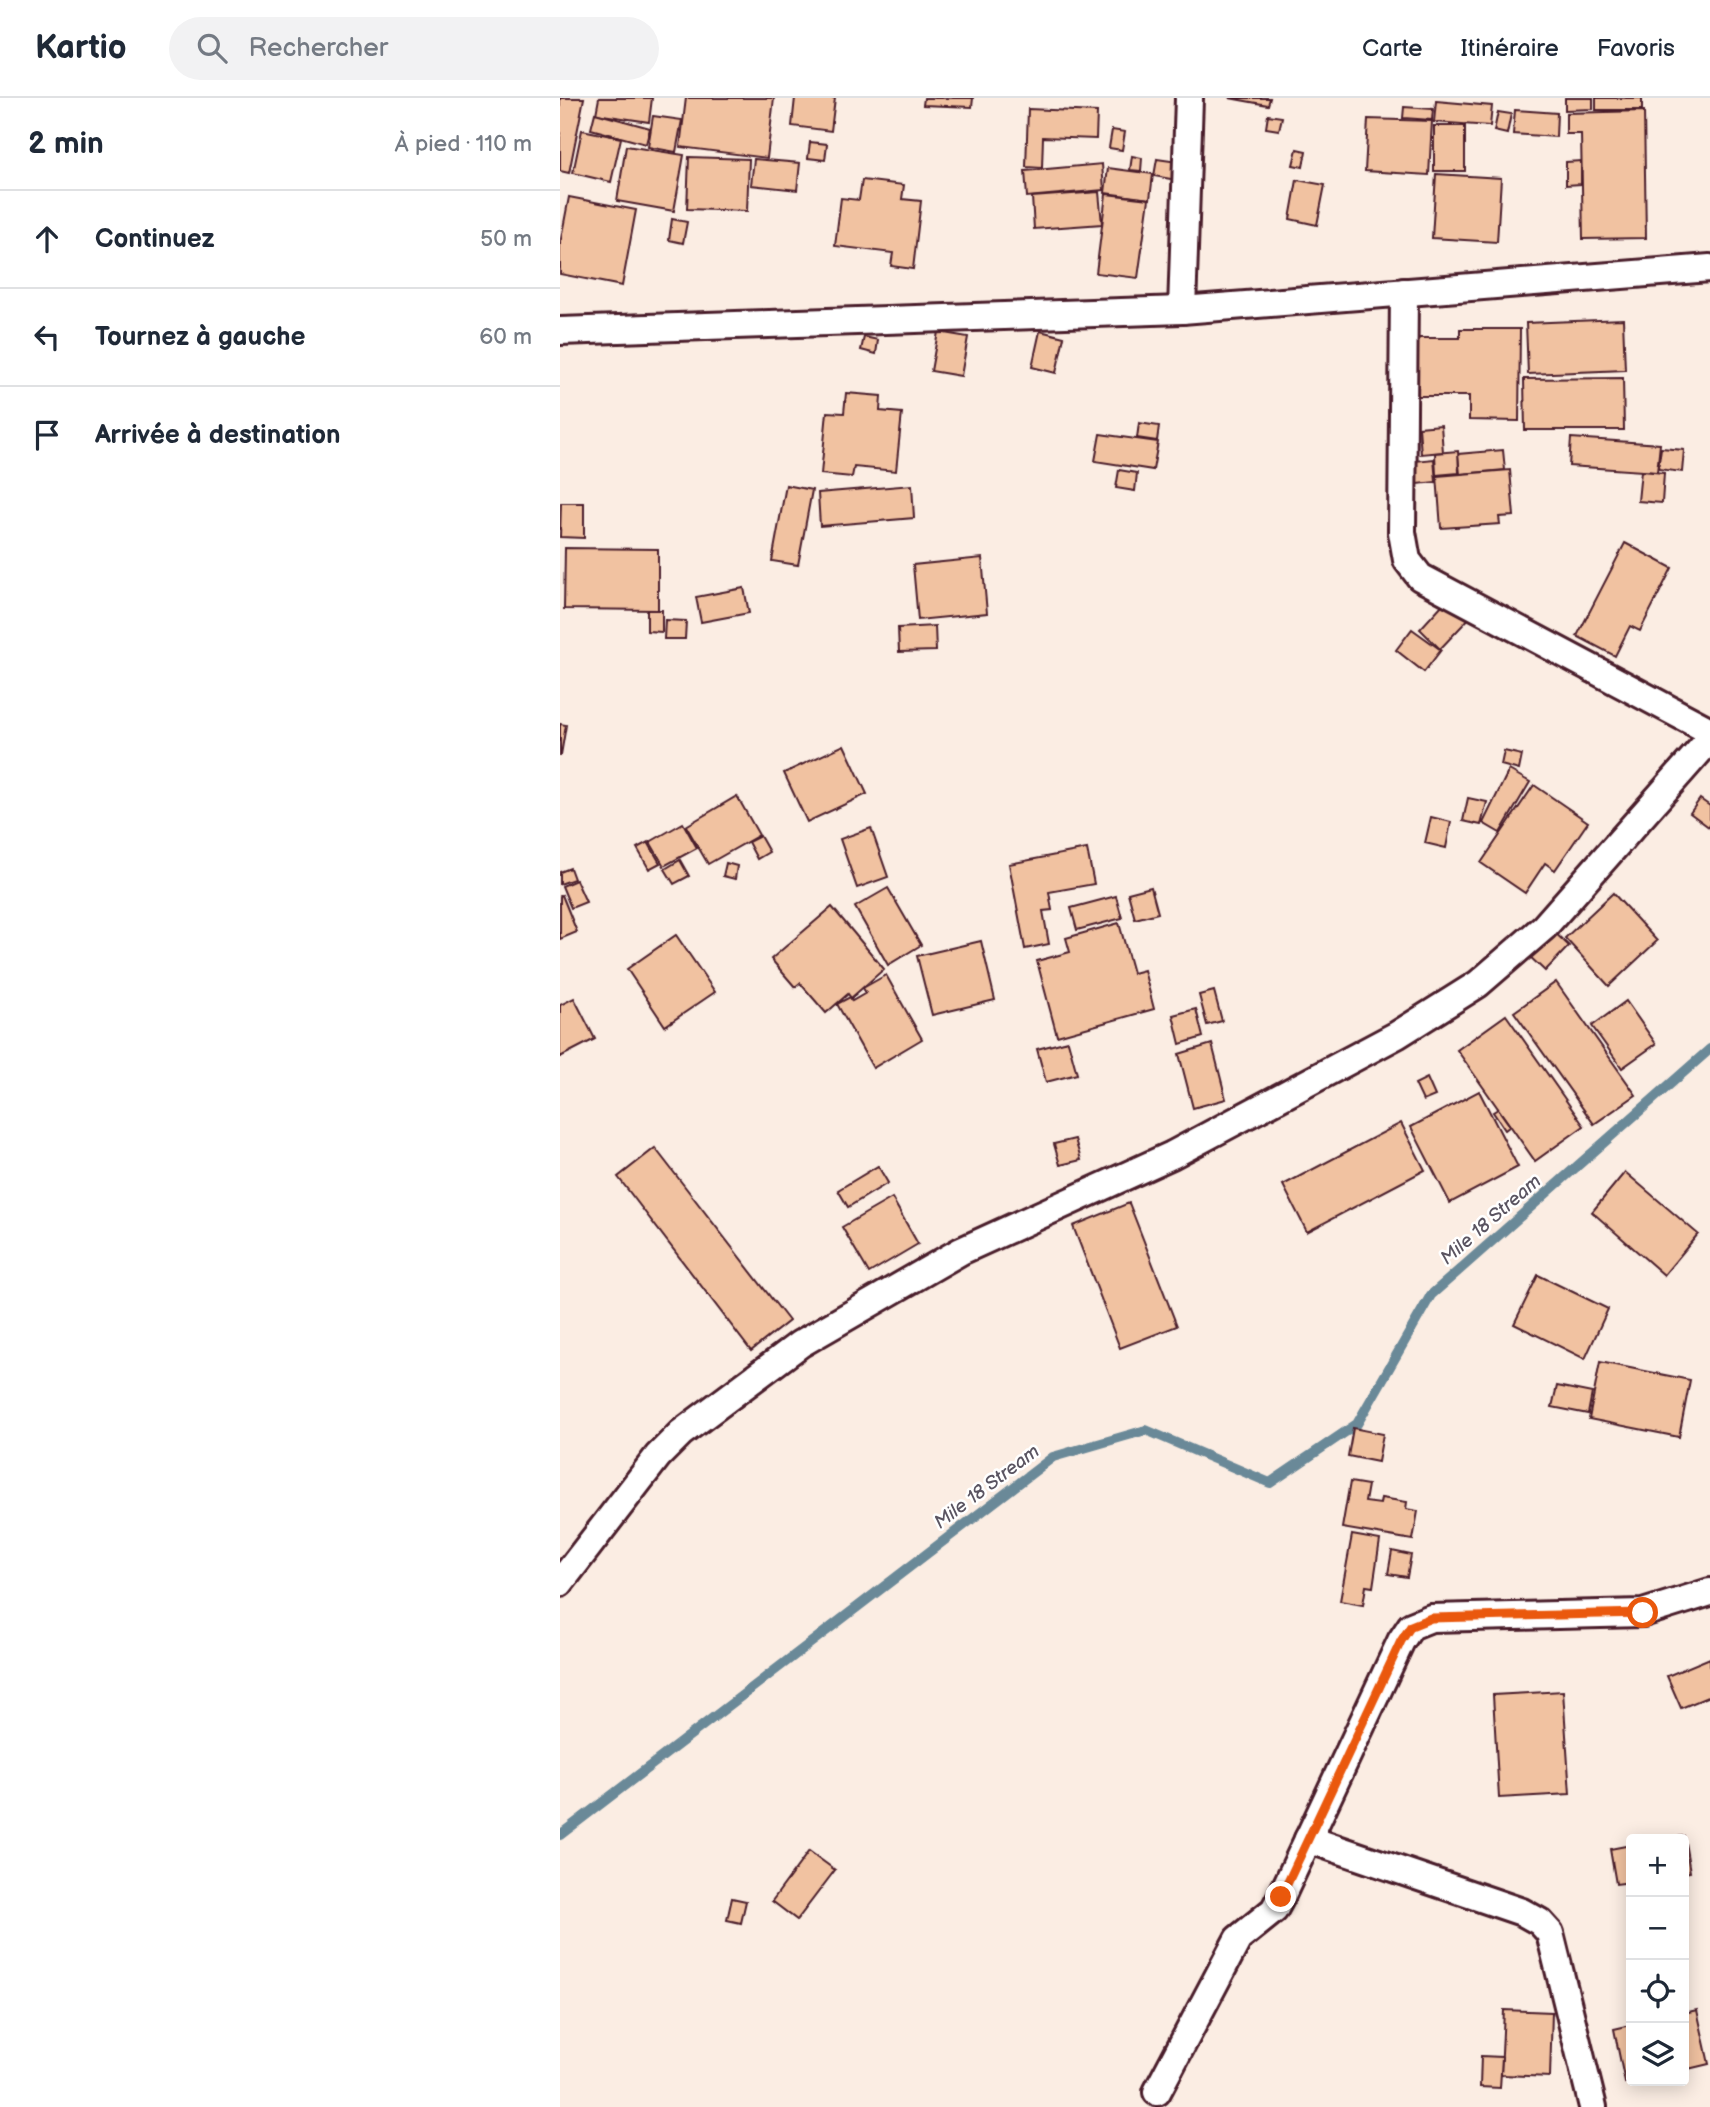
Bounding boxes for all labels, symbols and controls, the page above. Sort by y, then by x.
search box [169,17,659,80]
text: Kartio [35,28,127,68]
icon: search [193,29,231,67]
text: Rechercher [249,33,388,64]
text: Carte [1362,34,1423,63]
text: Itinéraire [1461,34,1559,63]
text: Favoris [1597,34,1675,63]
text: 2 min [28,126,104,162]
text: À pied · 110 m [395,130,532,158]
icon: ahead [28,220,66,258]
text: Continuez [95,224,215,255]
text: 50 m [480,225,532,253]
icon: left [28,318,66,356]
text: Tournez à gauche [95,322,306,353]
text: 60 m [479,323,532,351]
icon: arrive [28,416,66,454]
text: Arrivée à destination [95,420,341,451]
water label: Mile 18 Stream [1436,1170,1546,1270]
water label: Mile 18 Stream [930,1440,1044,1534]
route start [1627,1597,1658,1628]
map controls [1626,1834,1689,2086]
button: + [1626,1834,1689,1897]
route end [1265,1881,1296,1912]
button: − [1626,1897,1689,1960]
button: locate [1626,1960,1689,2023]
button: layers [1626,2023,1689,2086]

